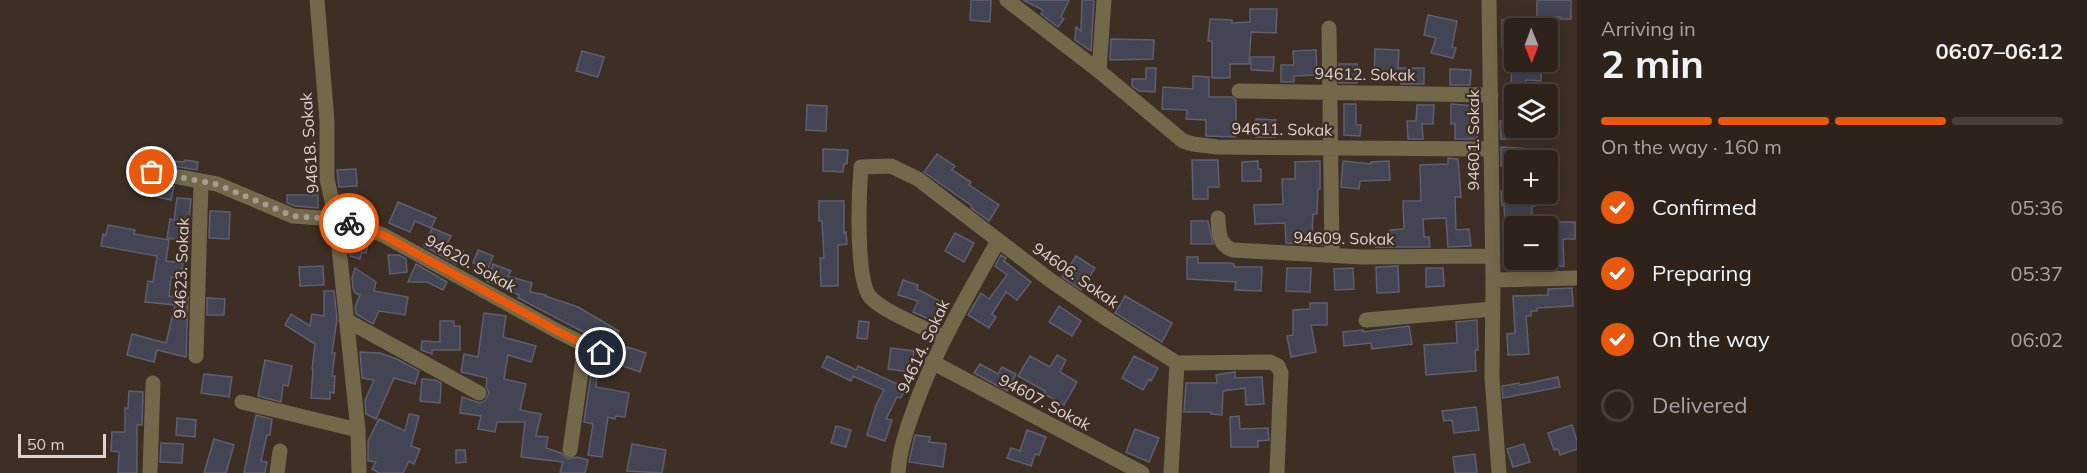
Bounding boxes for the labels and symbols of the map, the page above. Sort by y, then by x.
north arrow [1504,18,1558,72]
street label: 94612. Sokak [1314,63,1416,85]
street label: 94601. Sokak [1463,89,1483,190]
street label: 94618. Sokak [295,91,322,194]
street label: 94611. Sokak [1231,118,1333,140]
pin [126,146,177,197]
courier [319,193,379,253]
street label: 94623. Sokak [169,216,193,319]
street label: 94609. Sokak [1293,227,1395,249]
street label: 94620. Sokak [422,230,521,297]
street label: 94606. Sokak [1029,238,1124,313]
street label: 94614. Sokak [893,295,954,396]
pin [575,327,626,378]
street label: 94607. Sokak [996,369,1095,435]
scale bar [18,431,106,458]

